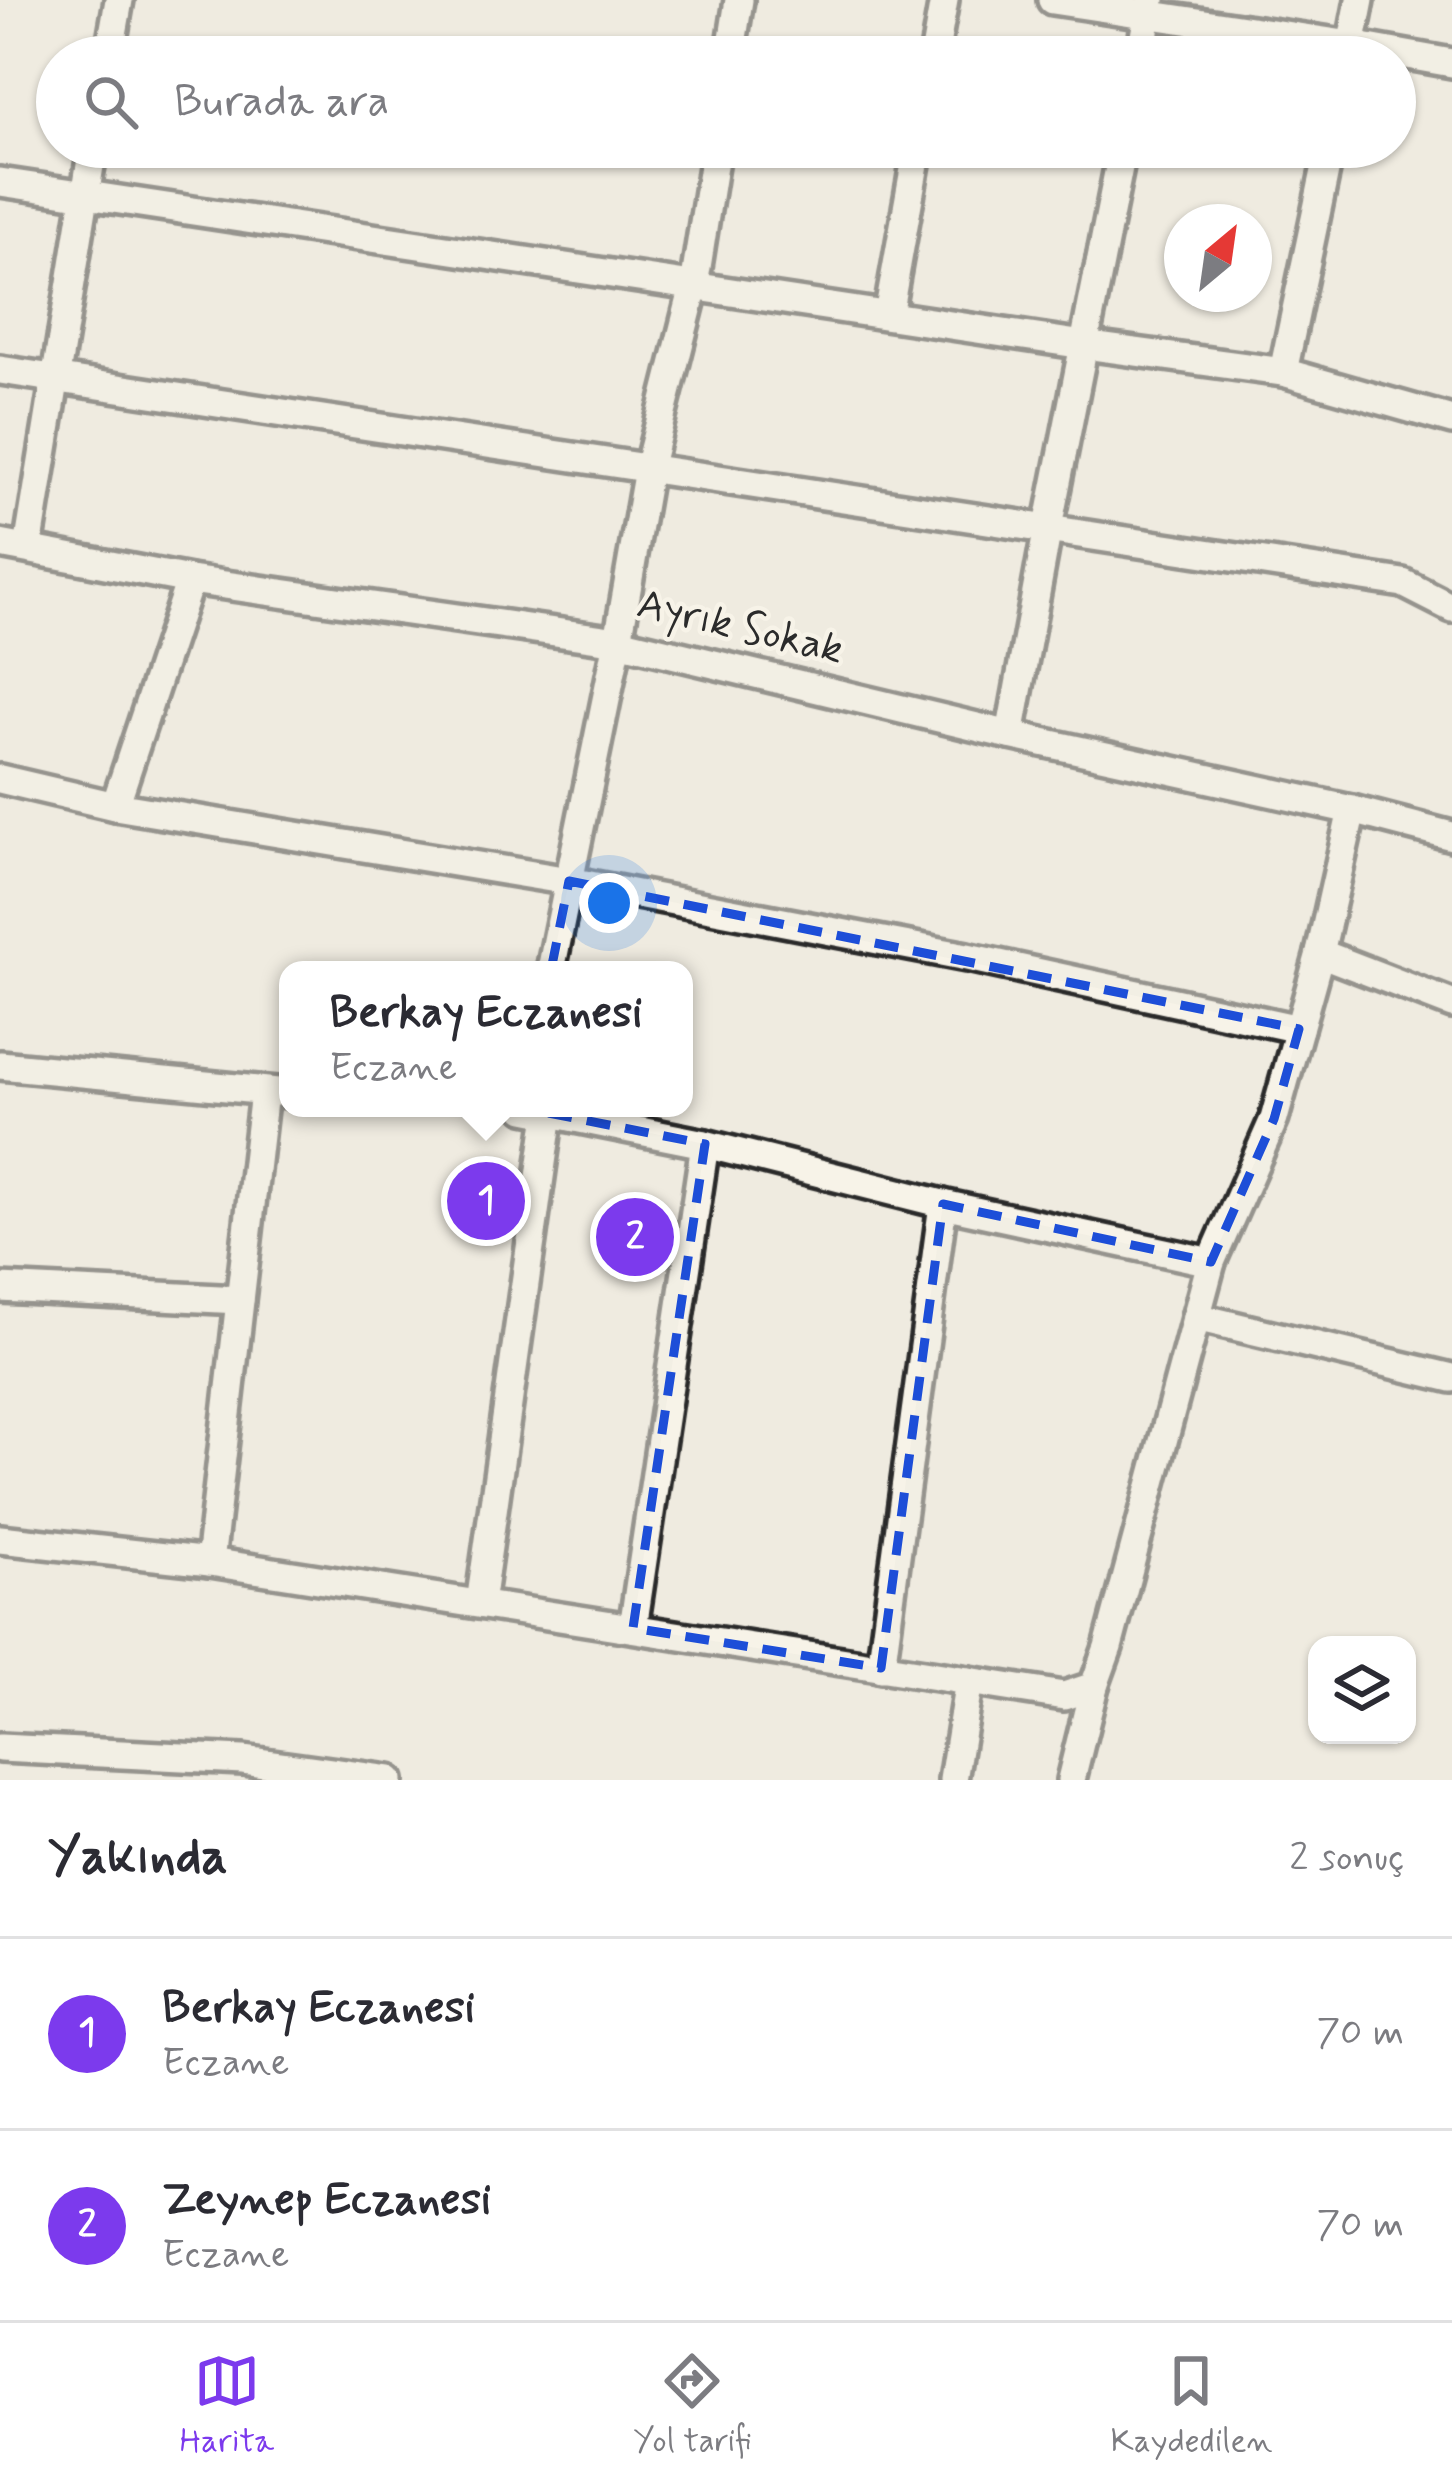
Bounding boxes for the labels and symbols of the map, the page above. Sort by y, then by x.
north arrow [1164,204,1272,312]
street label: Ayrık Sokak [632,578,848,678]
your location [579,873,639,933]
pin: 1 [447,1156,525,1246]
pin: 2 [596,1192,674,1282]

